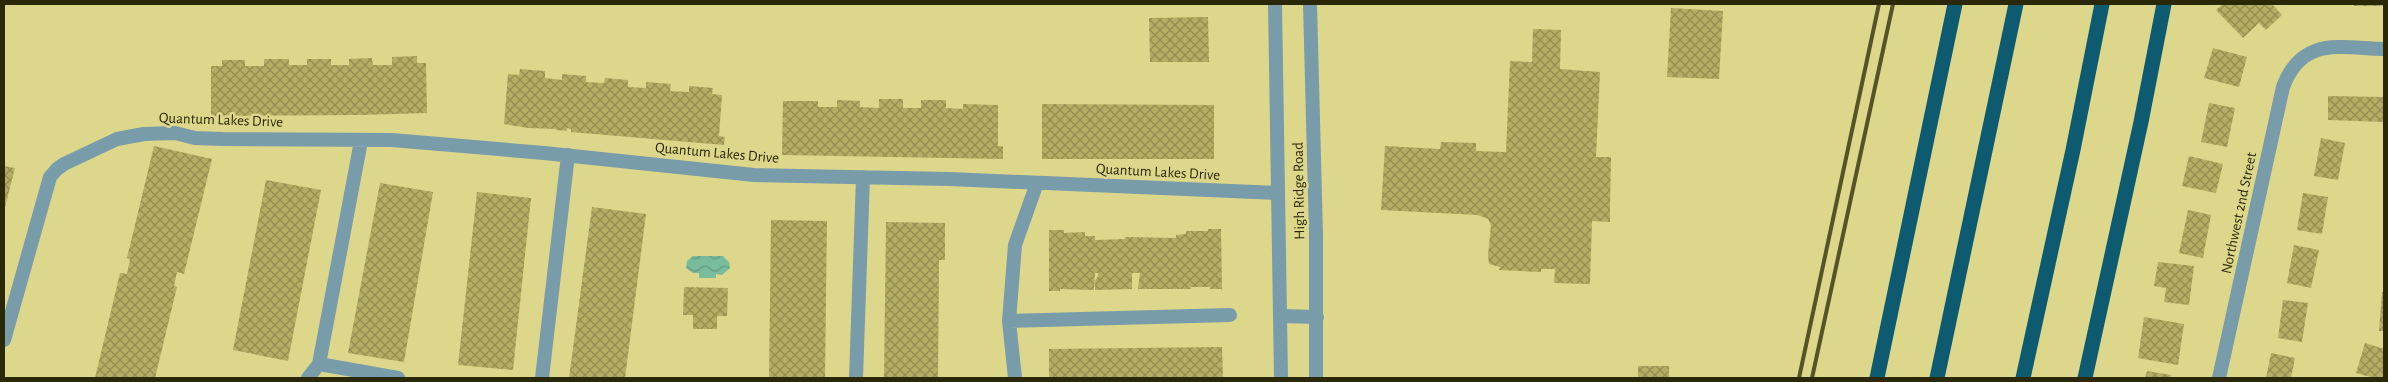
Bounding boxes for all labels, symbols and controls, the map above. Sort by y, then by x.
street label: Quantum Lakes Drive [159,110,284,130]
street label: Quantum Lakes Drive [654,140,780,166]
street label: High Ridge Road [1291,142,1307,240]
street label: Northwest 2nd Street [2219,151,2259,275]
street label: Quantum Lakes Drive [1095,161,1221,183]

